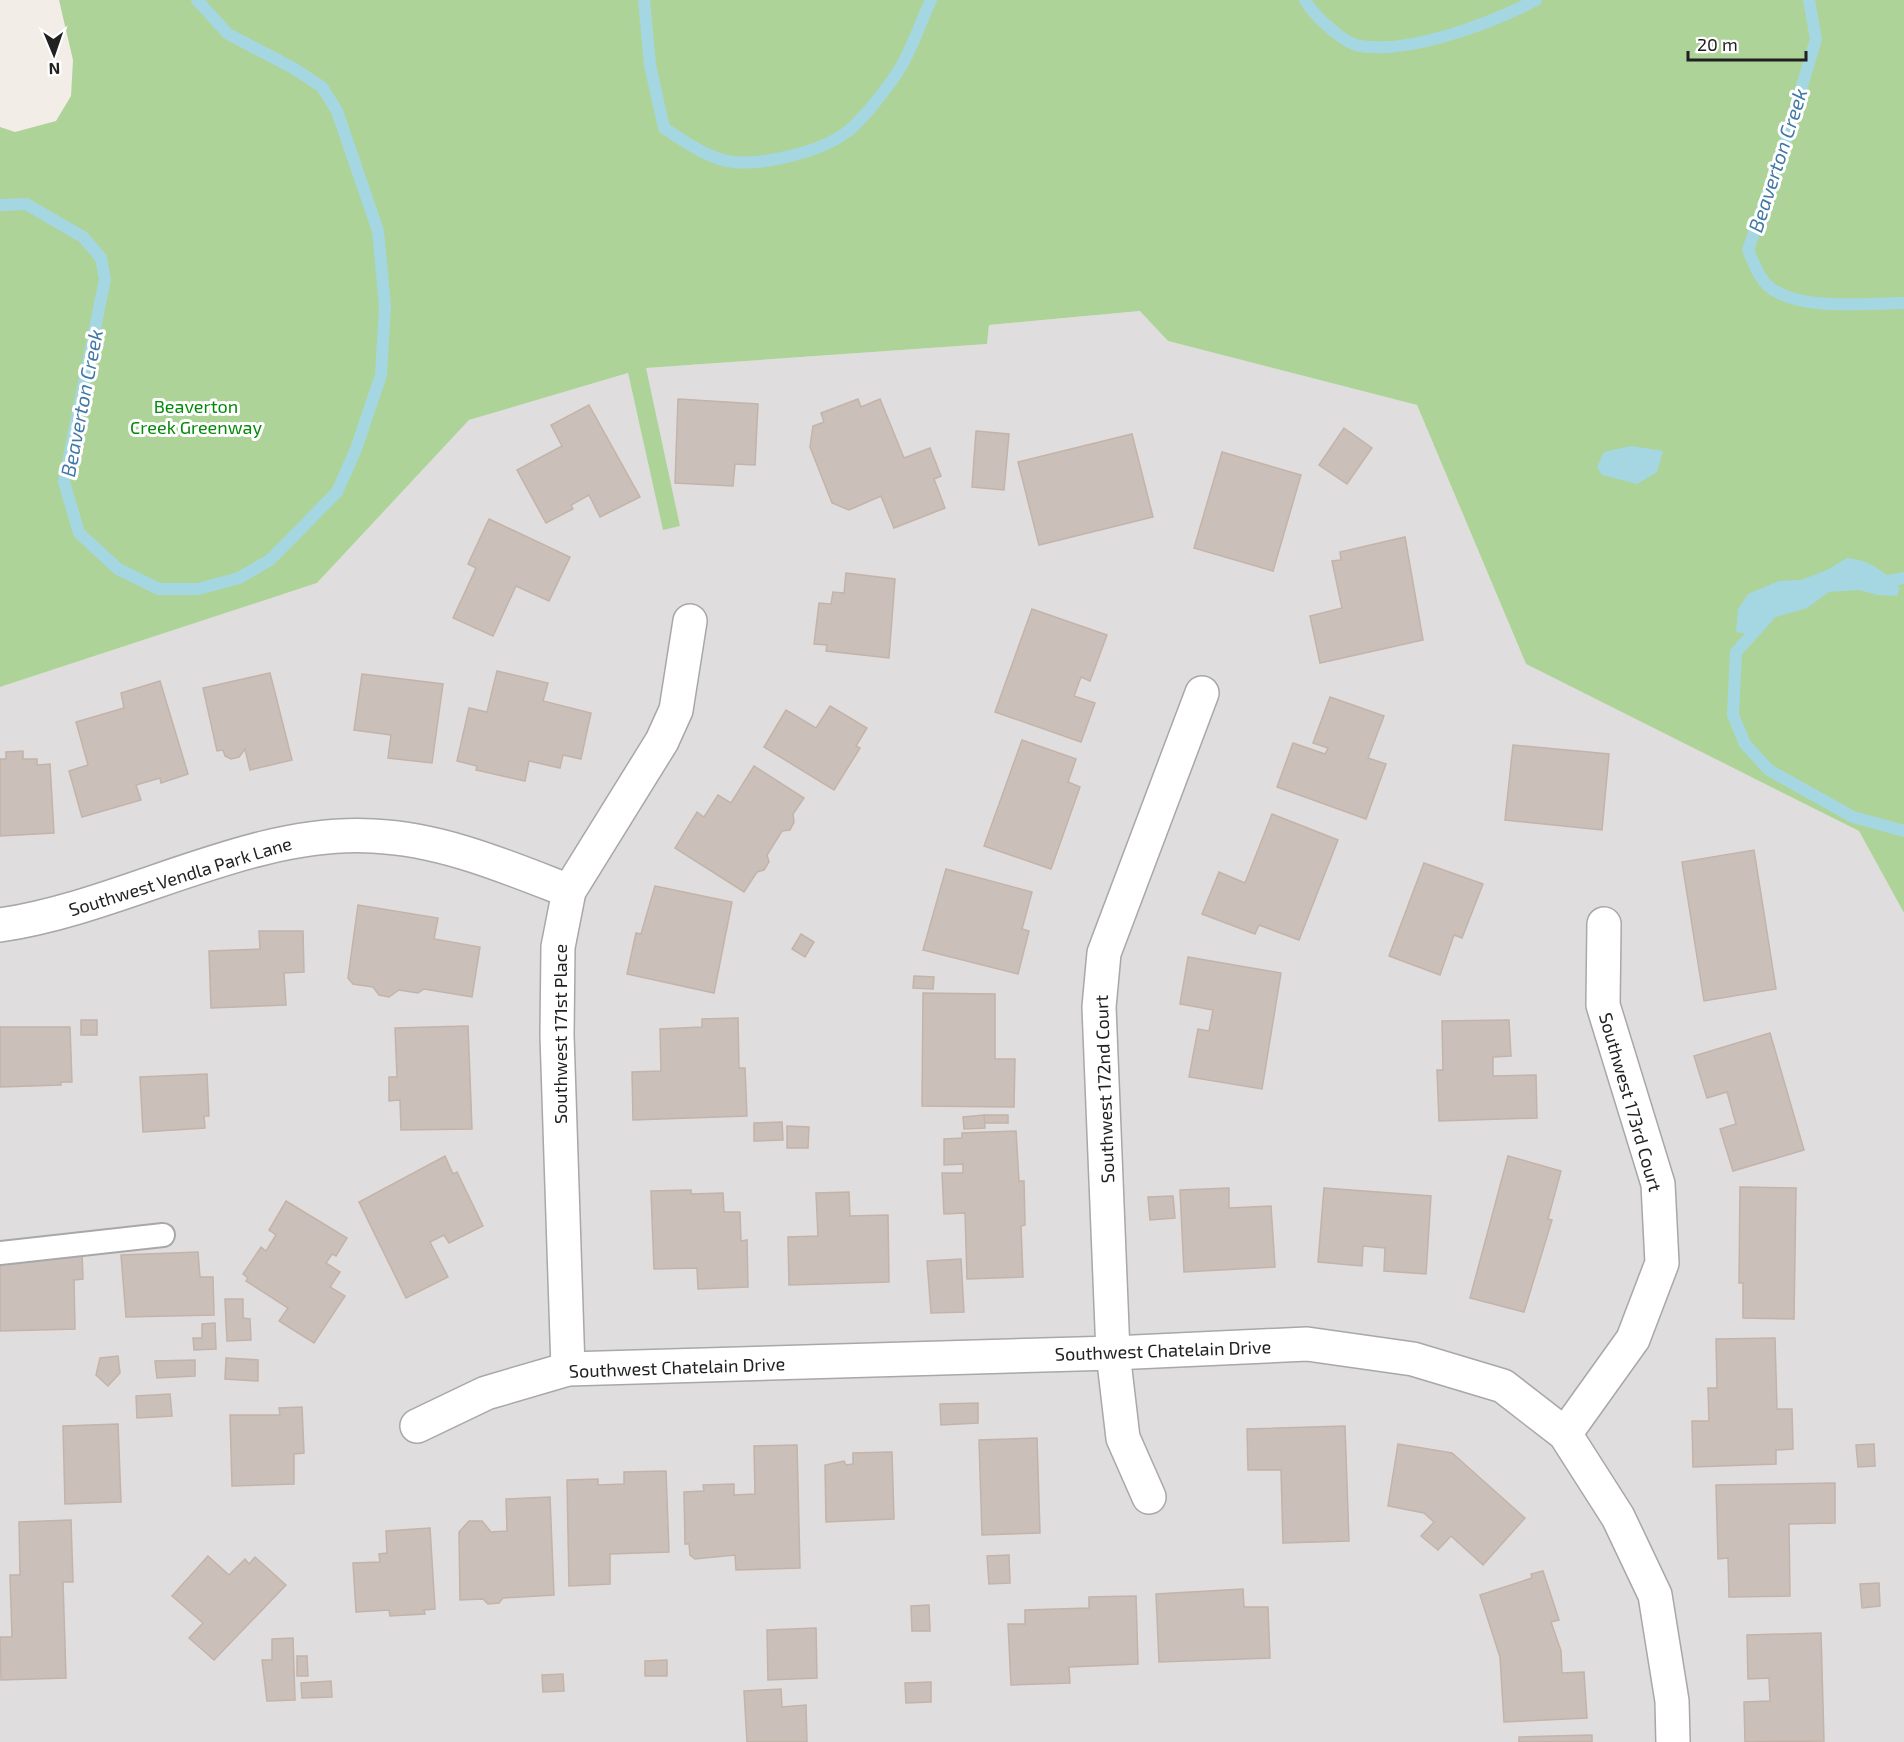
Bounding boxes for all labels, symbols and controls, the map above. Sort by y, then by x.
north arrow [24,24,84,84]
scale bar [1688,24,1806,62]
text: 20 m [1697,33,1738,55]
text: N [48,60,61,79]
water label: Beaverton Creek [1742,85,1812,235]
water label: Beaverton Creek [55,327,107,479]
park label: Beaverton Creek Greenway [130,395,262,438]
street label: Southwest Vendla Park Lane [66,832,294,920]
street label: Southwest 171st Place [549,944,571,1124]
street label: Southwest 172nd Court [1090,994,1118,1184]
street label: Southwest 173rd Court [1595,1010,1667,1194]
street label: Southwest Chatelain Drive [1054,1335,1272,1365]
street label: Southwest Chatelain Drive [568,1352,786,1382]

